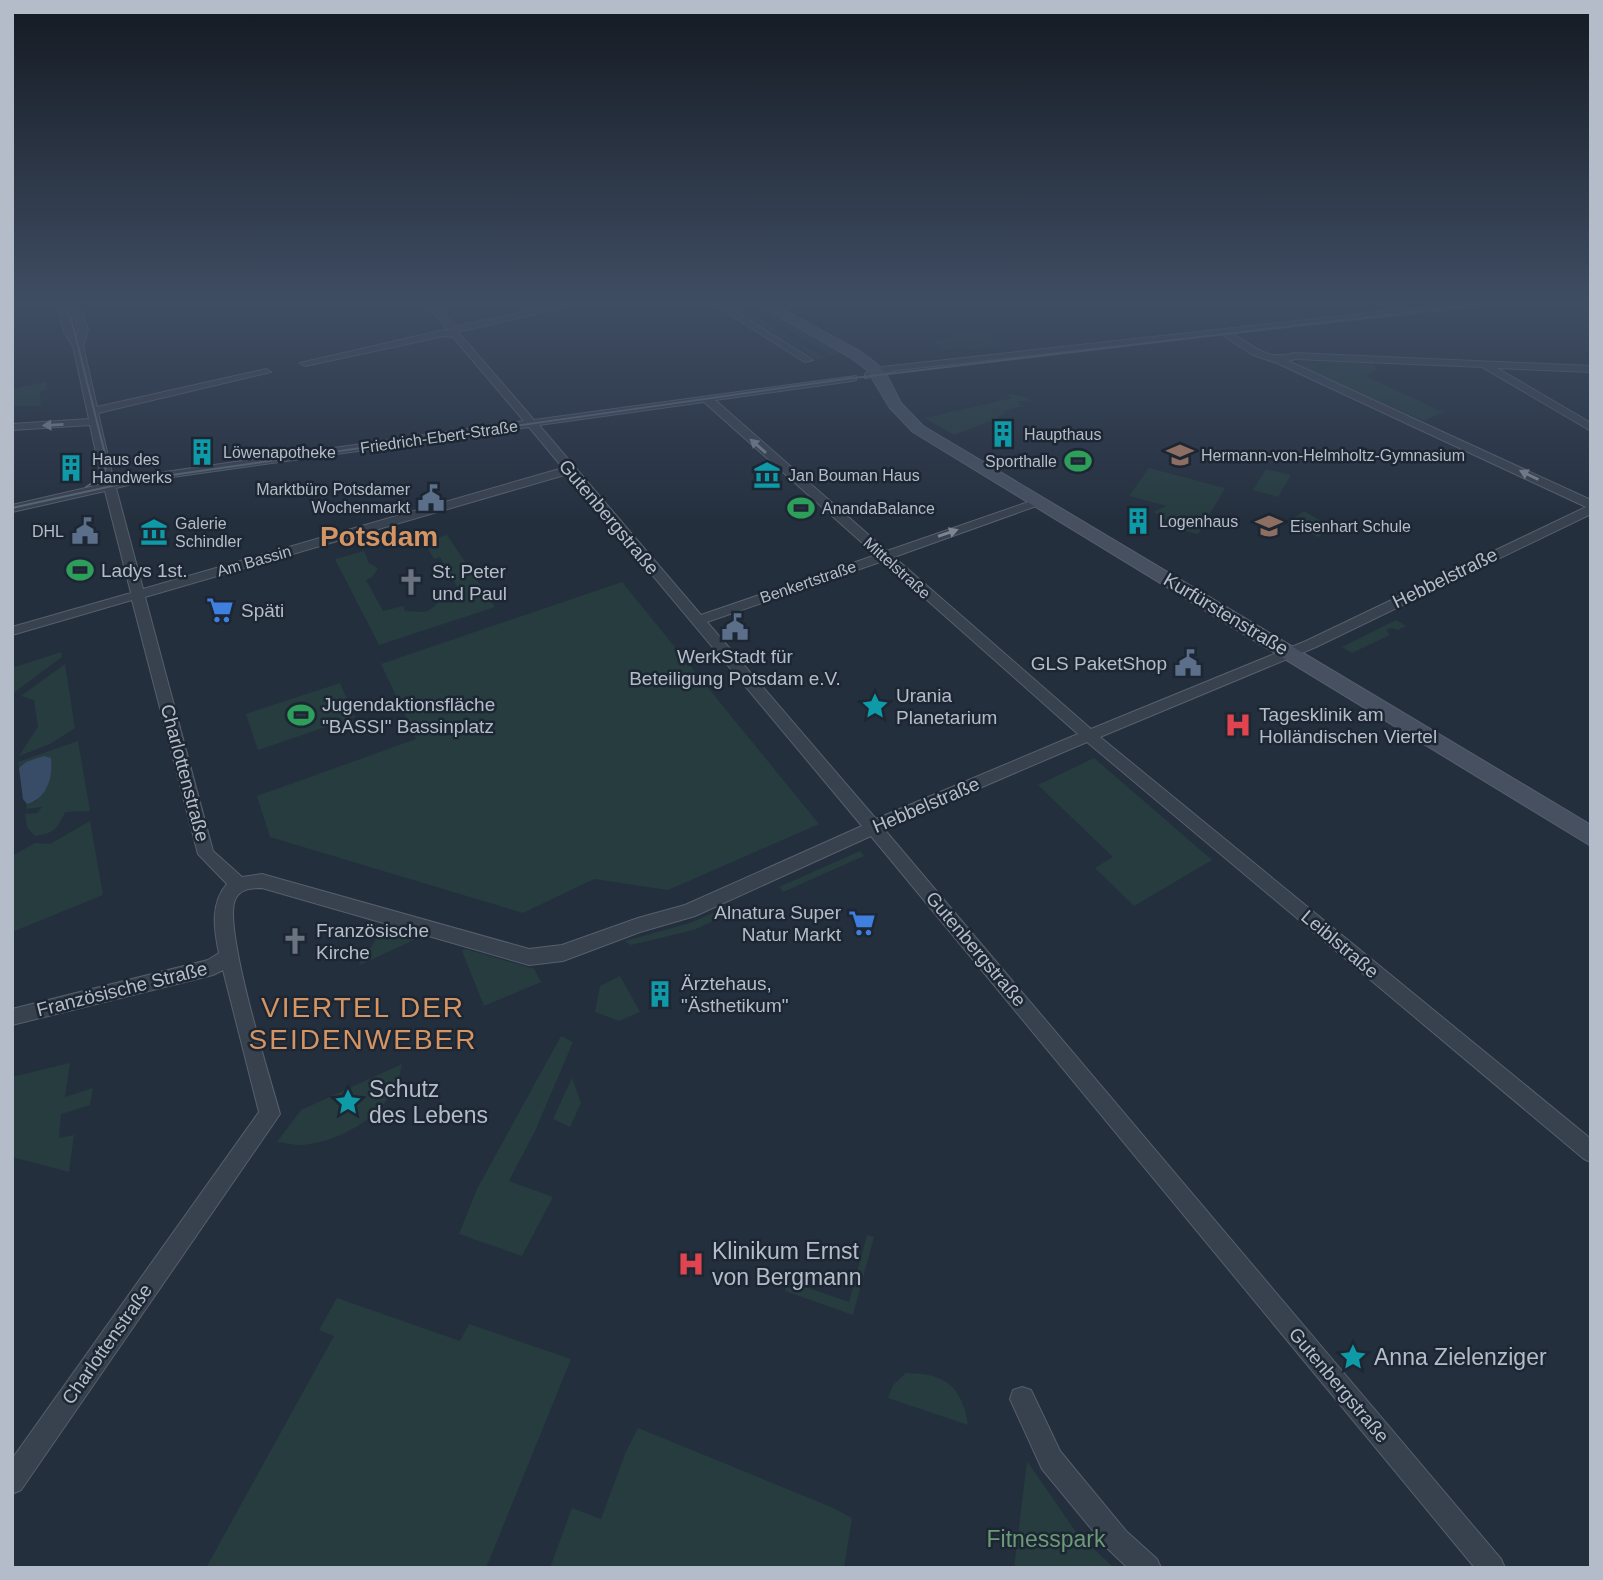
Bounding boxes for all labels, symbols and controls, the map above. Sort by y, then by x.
street label: Friedrich-Ebert-Straße [359,417,519,456]
one-way arrow [42,419,64,430]
building icon: Haupthaus [988,419,1018,449]
place label: Haupthaus [1024,426,1101,443]
building icon: Löwenapotheke [187,437,217,467]
one-way arrow [750,438,767,454]
school or university icon: Hermann-von-Helmholtz-Gymnasium [1165,440,1195,470]
place label: Löwenapotheke [223,444,336,461]
sports icon: Sporthalle [1063,446,1093,476]
place label: Hermann-von-Helmholtz-Gymnasium [1201,447,1465,464]
place label: Haus des Handwerks [92,451,172,486]
building icon: Haus des Handwerks [56,453,86,483]
place label: Sporthalle [985,453,1057,470]
street label: Gutenbergstraße [555,455,663,579]
museum icon: Jan Bouman Haus [752,460,782,490]
place label: Jan Bouman Haus [788,467,920,484]
one-way arrow [1519,470,1539,481]
place label: Marktbüro Potsdamer Wochenmarkt [256,481,411,516]
public building icon: Marktbüro Potsdamer Wochenmarkt [416,483,446,513]
sports icon: AnandaBalance [786,493,816,523]
place label: AnandaBalance [822,500,935,517]
building icon: Logenhaus [1123,506,1153,536]
school or university icon: Eisenhart Schule [1254,511,1284,541]
place label: Logenhaus [1159,513,1238,530]
place label: Galerie Schindler [175,515,242,550]
public building icon: DHL [70,516,100,546]
museum icon: Galerie Schindler [139,517,169,547]
place label: Eisenhart Schule [1290,518,1411,535]
district label: Potsdam [320,521,438,552]
place label: DHL [32,523,64,540]
one-way arrow [937,527,958,538]
street label: Mittelstraße [860,534,934,602]
street label: Am Bassin [215,542,293,580]
street label: Hebbelstraße [1389,544,1501,612]
sports icon: Ladys 1st. [65,555,95,585]
street label: Benkertstraße [758,558,858,606]
place label: Ladys 1st. [101,560,188,581]
place label: St. Peter und Paul [432,561,507,604]
church icon: St. Peter und Paul [396,567,426,597]
street label: Kurfürstenstraße [1160,569,1292,659]
supermarket icon: Späti [205,595,235,625]
place label: Späti [241,600,284,621]
public building icon: WerkStadt für Beteiligung Potsdam e.V. [720,612,750,642]
place label: WerkStadt für Beteiligung Potsdam e.V. [629,646,841,689]
public building icon: GLS PaketShop [1173,648,1203,678]
place label: GLS PaketShop [1031,653,1167,674]
place label: Urania Planetarium [896,685,997,728]
place icon: Urania Planetarium [860,691,890,721]
place label: Jugendaktionsfläche "BASSI" Bassinplatz [322,694,495,737]
sports icon: Jugendaktionsfläche "BASSI" Bassinplatz [286,700,316,730]
street label: Charlottenstraße [157,702,213,844]
place label: Tagesklinik am Holländischen Viertel [1259,704,1437,747]
hospital icon: Tagesklinik am Holländischen Viertel [1223,710,1253,740]
street label: Hebbelstraße [869,773,983,837]
street label: Gutenbergstraße [922,887,1030,1011]
place label: Alnatura Super Natur Markt [714,902,842,945]
street label: Leiblstraße [1297,906,1383,982]
supermarket icon: Alnatura Super Natur Markt [847,908,877,938]
place label: Französische Kirche [316,920,429,963]
church icon: Französische Kirche [280,926,310,956]
street label: Französische Straße [34,958,210,1020]
place label: Ärztehaus, "Ästhetikum" [681,973,788,1016]
building icon: Ärztehaus, "Ästhetikum" [645,979,675,1009]
district label: VIERTEL DER SEIDENWEBER [249,992,477,1055]
place label: Schutz des Lebens [369,1076,488,1128]
place icon: Schutz des Lebens [333,1087,363,1117]
place label: Klinikum Ernst von Bergmann [712,1238,862,1290]
hospital icon: Klinikum Ernst von Bergmann [676,1249,706,1279]
street label: Charlottenstraße [58,1280,156,1408]
street label: Gutenbergstraße [1285,1323,1393,1447]
place icon: Anna Zielenziger [1338,1342,1368,1372]
place label: Anna Zielenziger [1374,1344,1547,1370]
park label: Fitnesspark [987,1526,1106,1552]

